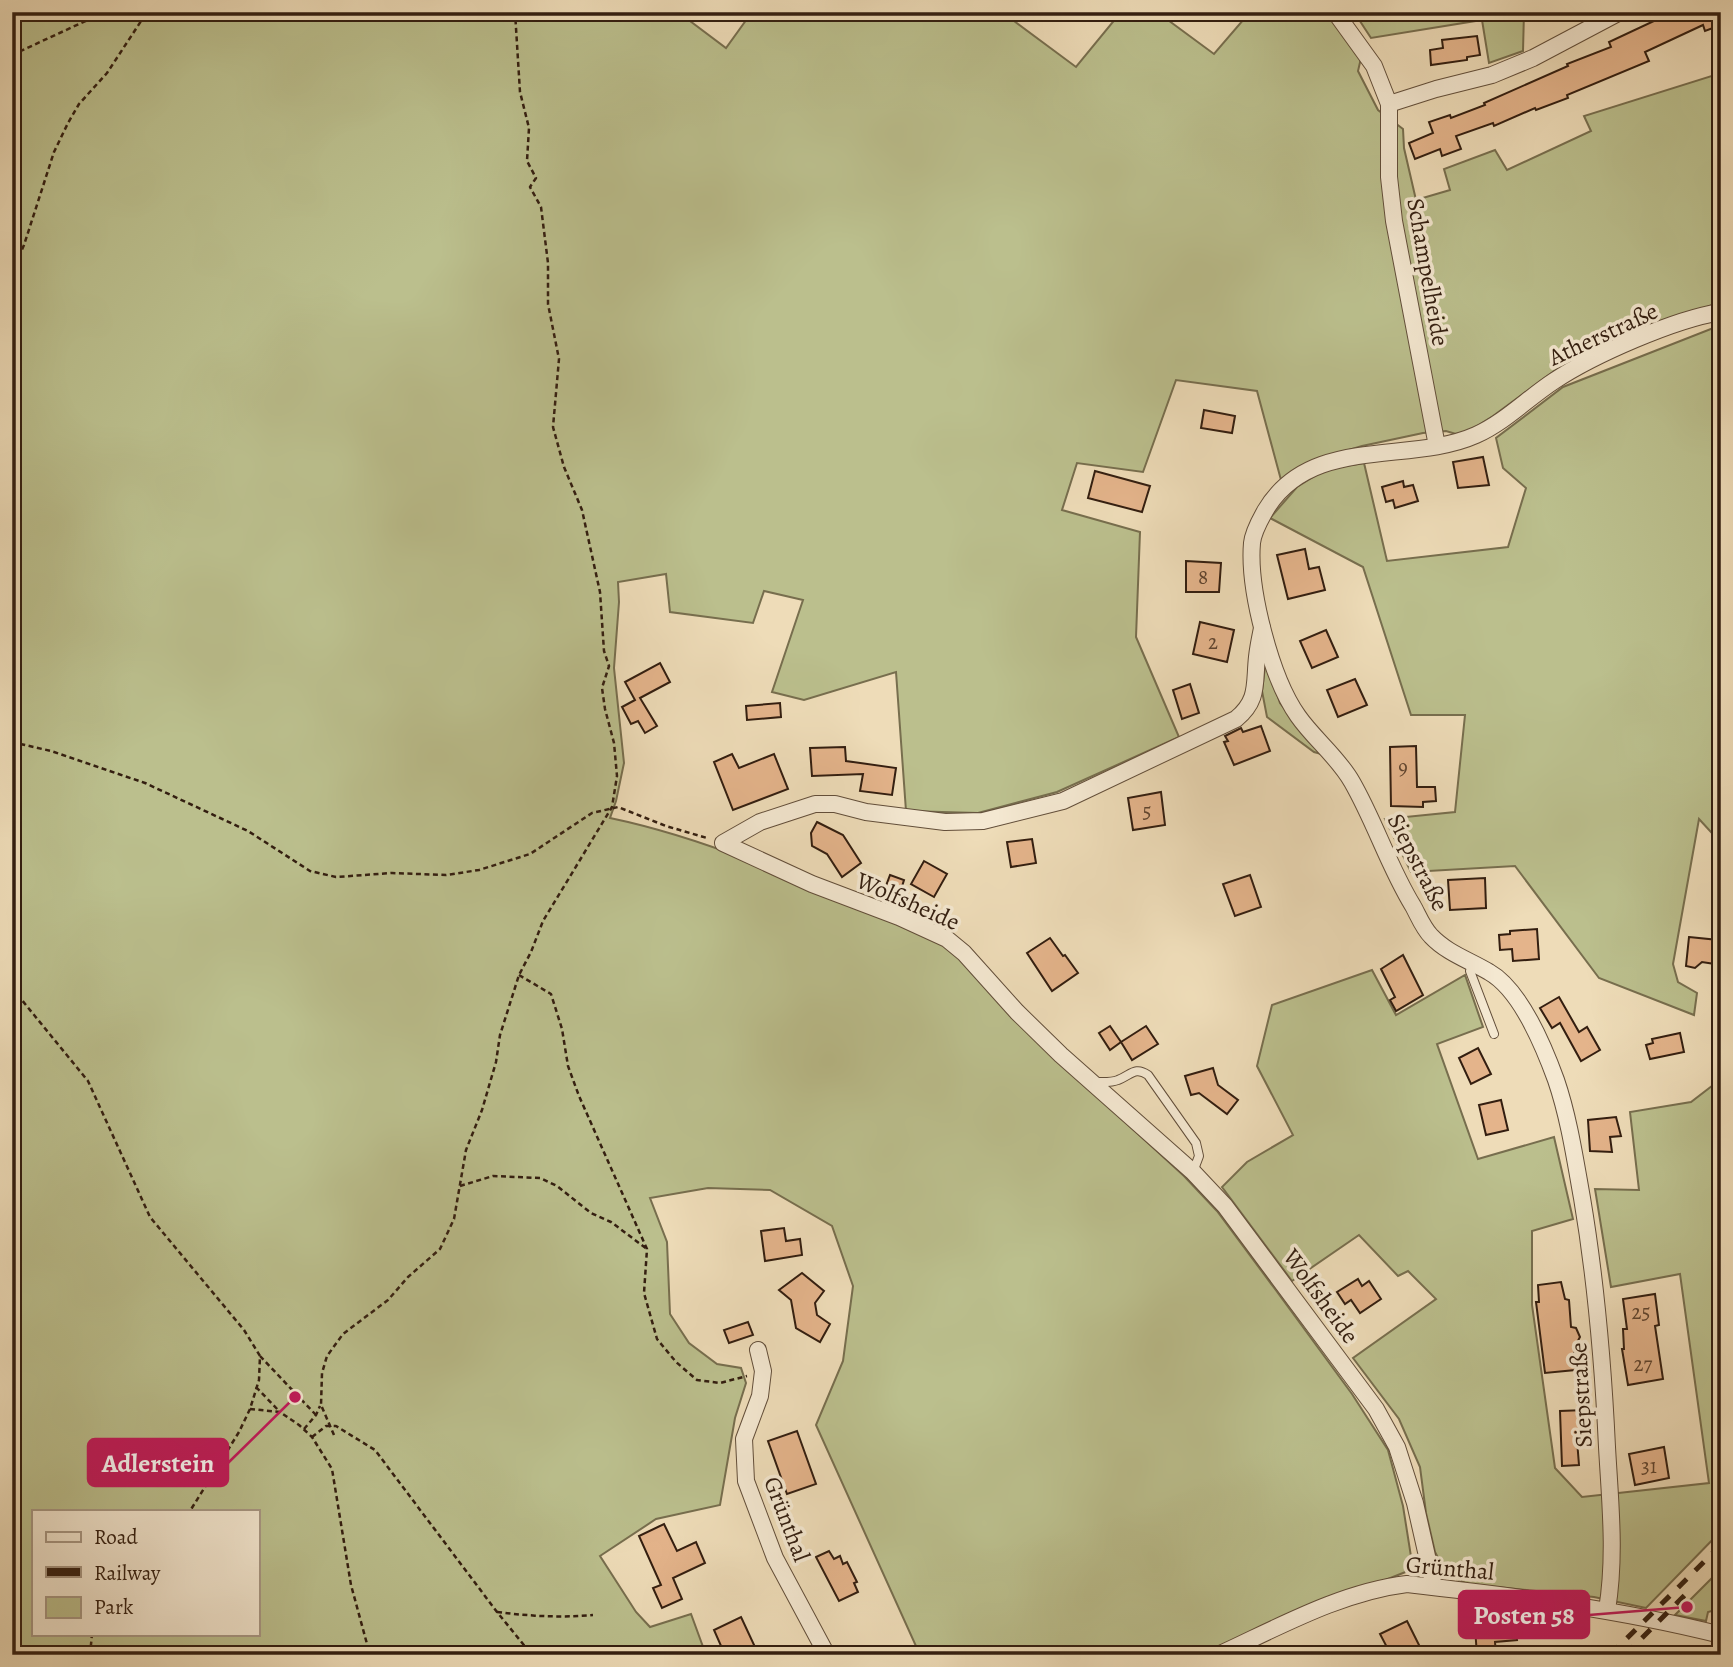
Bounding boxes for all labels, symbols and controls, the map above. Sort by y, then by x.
street label: Schampelheide [1399,196,1457,348]
street label: Atherstraße [1542,295,1663,374]
house number: 8 [1198,563,1208,591]
house number: 2 [1208,628,1218,656]
house number: 9 [1398,753,1408,781]
house number: 5 [1142,797,1152,825]
street label: Siepstraße [1380,808,1456,916]
street label: Wolfsheide [850,864,965,938]
street label: Wolfsheide [1275,1241,1366,1350]
house number: 25 [1631,1298,1651,1326]
street label: Siepstraße [1562,1342,1600,1448]
house number: 27 [1634,1350,1653,1378]
callout: Adlerstein [88,1439,228,1486]
text: Adlerstein [101,1446,215,1481]
house number: 31 [1641,1452,1657,1480]
street label: Grünthal [756,1472,818,1566]
legend [32,1510,259,1636]
text: Road [94,1523,138,1551]
street label: Grünthal [1404,1548,1496,1588]
text: Railway [94,1559,161,1587]
callout: Posten 58 [1459,1591,1589,1638]
text: Park [94,1593,134,1621]
text: Posten 58 [1473,1598,1575,1633]

